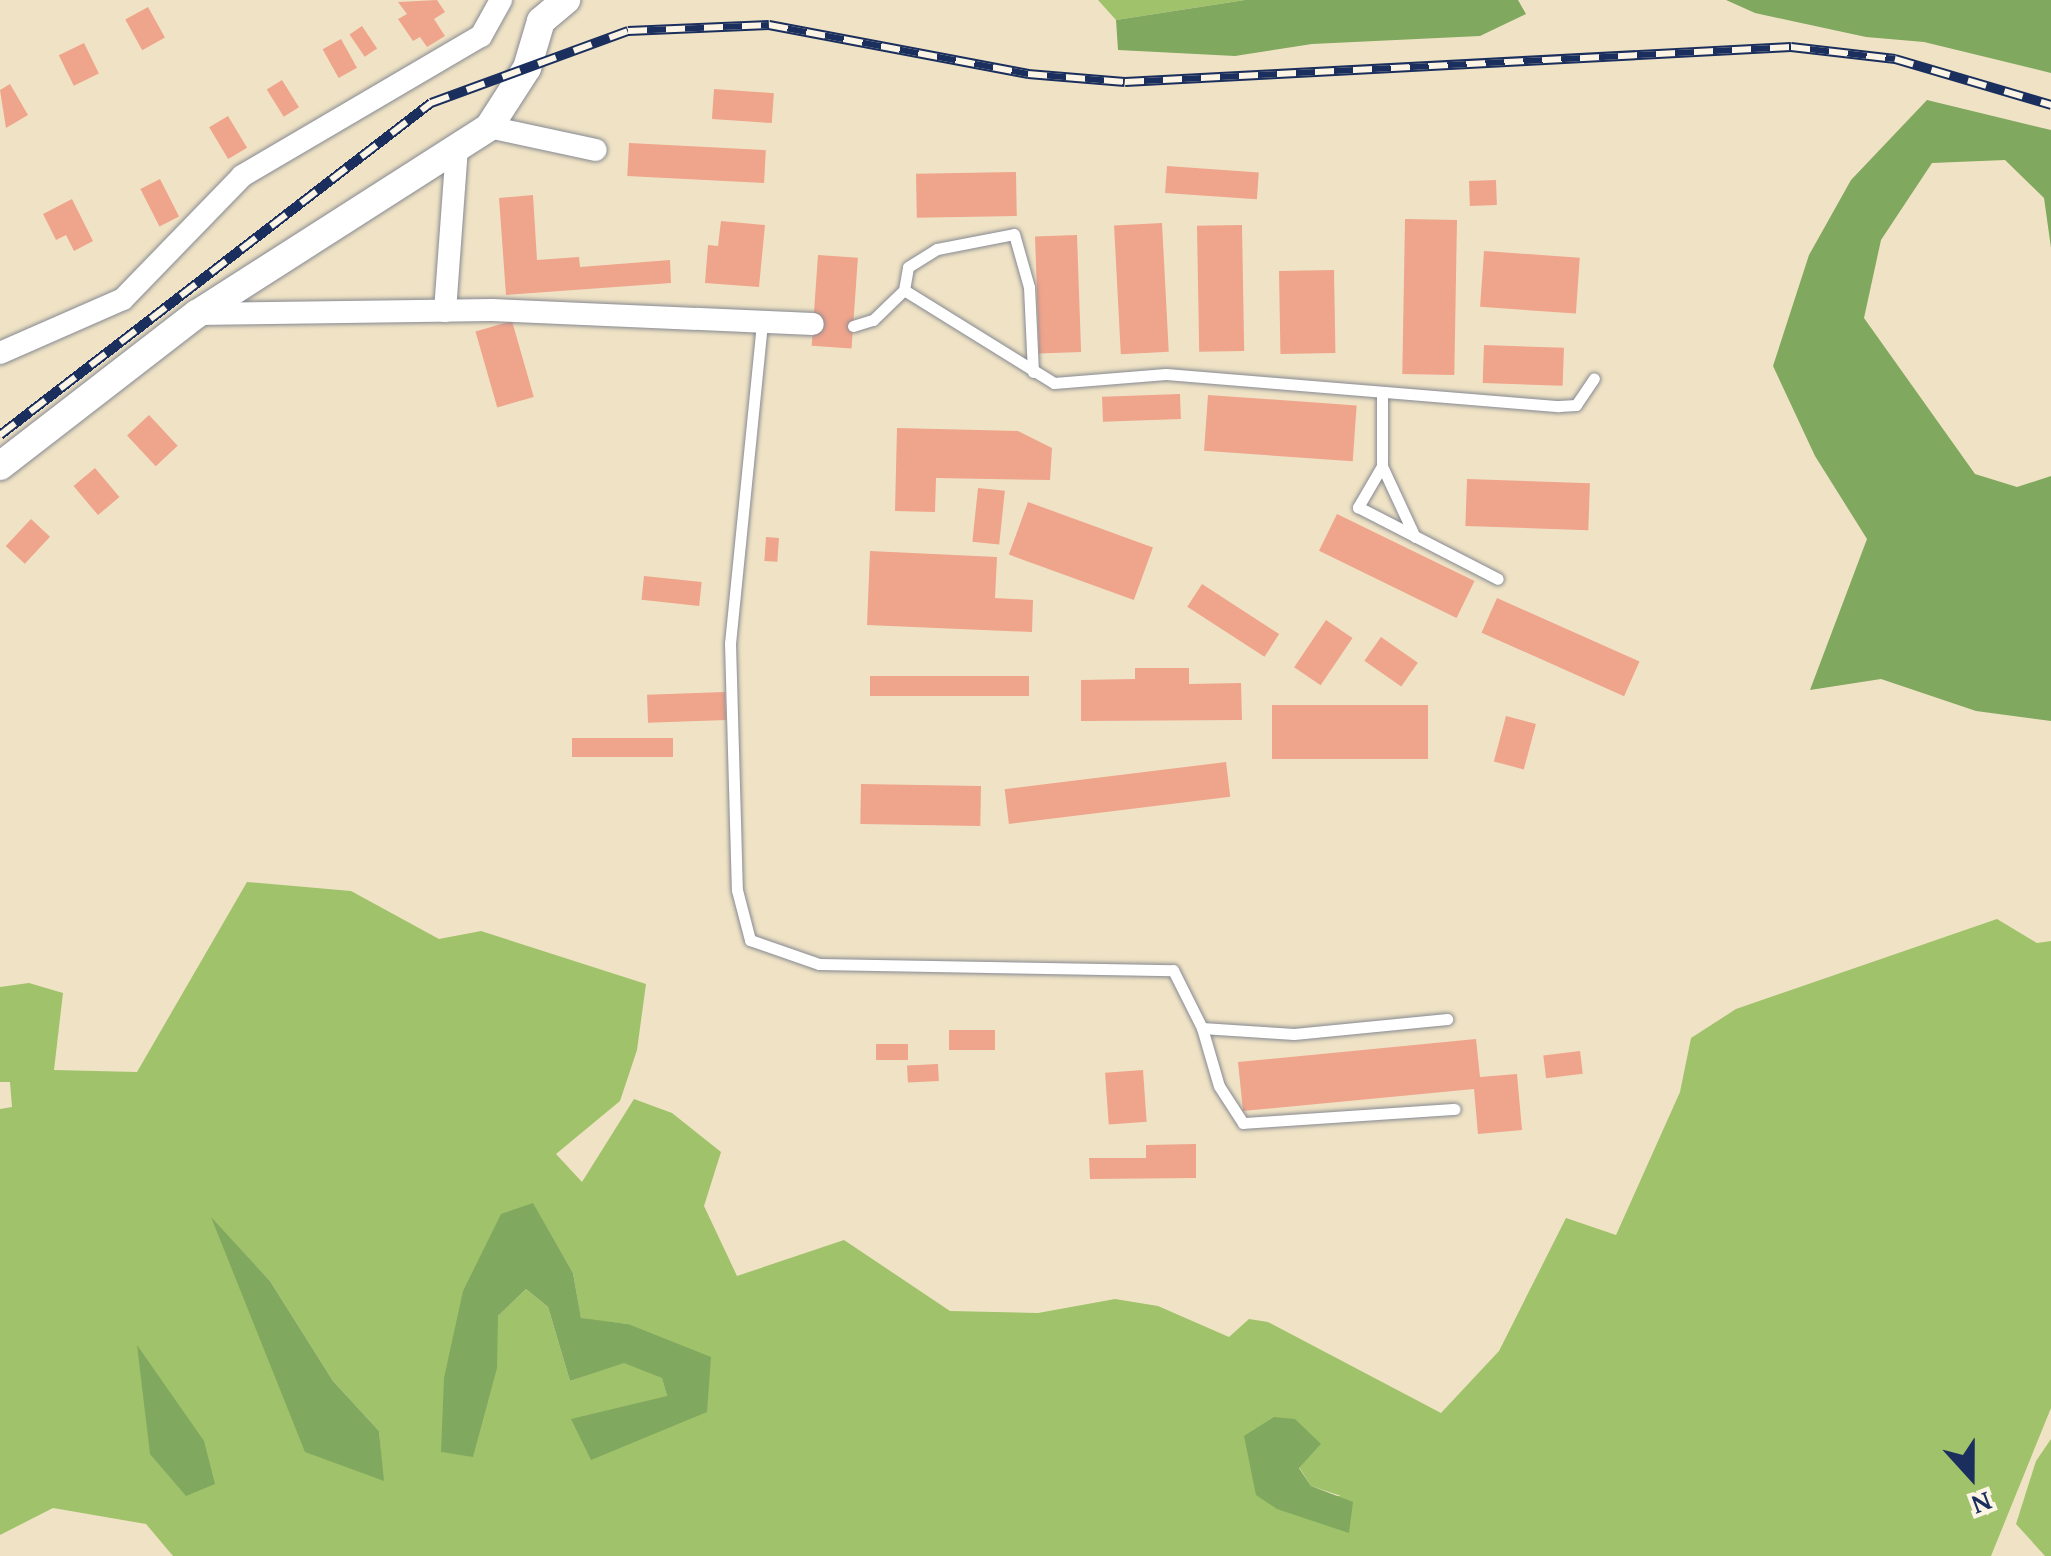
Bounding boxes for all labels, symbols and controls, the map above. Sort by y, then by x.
north arrow [1921,1426,2021,1526]
text: N [1966,1482,1998,1527]

